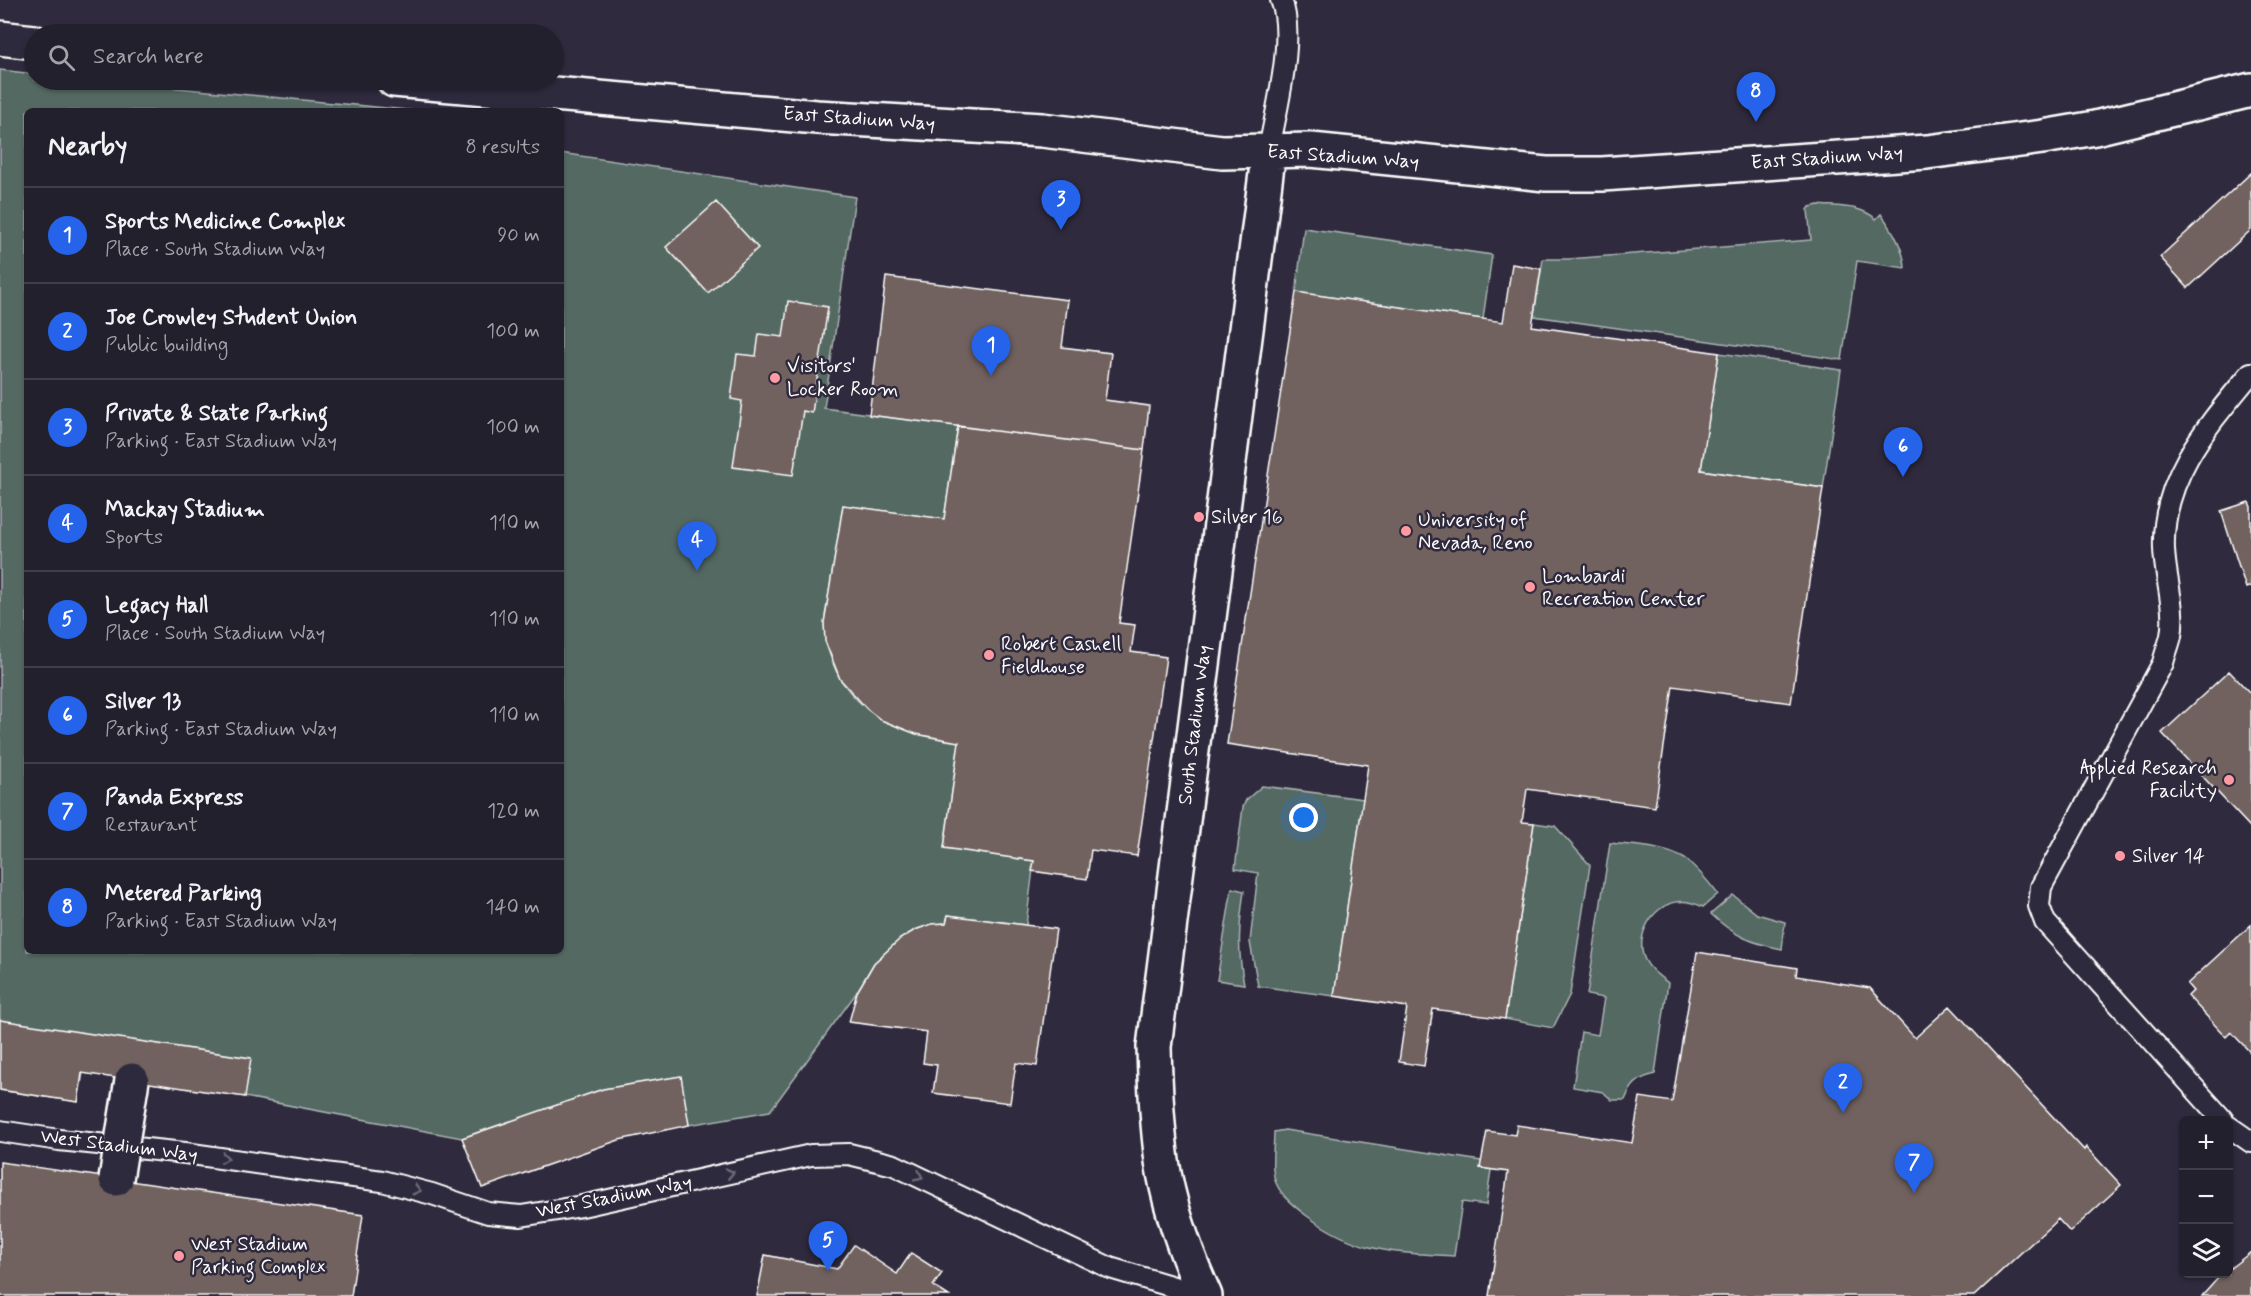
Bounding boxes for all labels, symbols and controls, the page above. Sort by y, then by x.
search box [24,24,564,90]
icon: search [45,41,78,74]
text: Search here [93,43,204,71]
pin: 8 [1736,72,1776,122]
street label: East Stadium Way [782,100,936,138]
text: Nearby [48,130,127,164]
text: 8 results [466,134,540,161]
street label: East Stadium Way [1266,138,1420,176]
street label: East Stadium Way [1750,139,1904,177]
pin: 3 [1042,180,1080,230]
text: Sports Medicine Complex [105,208,345,236]
text: 1 [63,222,72,249]
text: 90 m [497,222,540,249]
text: Place · South Stadium Way [105,236,325,263]
text: Joe Crowley Student Union [105,304,357,332]
text: 2 [63,318,72,345]
text: 100 m [486,318,540,345]
pin: 1 [972,326,1010,376]
text: Public building [105,332,228,359]
place label: Visitors' Locker Room [787,353,899,403]
marker: Visitors' Locker Room [768,371,782,385]
text: Private & State Parking [105,400,328,428]
text: 3 [63,414,72,441]
text: 100 m [486,414,540,441]
text: Parking · East Stadium Way [105,428,337,455]
pin: 6 [1884,428,1922,477]
text: Mackay Stadium [105,496,265,524]
place label: Silver 16 [1211,504,1283,531]
place label: University of Nevada, Reno [1418,507,1533,557]
text: 4 [62,510,73,537]
text: 110 m [489,510,540,537]
marker: Silver 16 [1192,510,1206,524]
pin: 4 [678,522,716,571]
text: Sports [105,524,163,551]
marker: University of Nevada, Reno [1399,524,1413,538]
place label: Lombardi Recreation Center [1542,563,1705,613]
marker: Lombardi Recreation Center [1523,580,1537,594]
text: Legacy Hall [105,592,209,620]
text: 5 [62,606,74,633]
text: 110 m [489,606,540,633]
text: Place · South Stadium Way [105,620,325,647]
place label: Robert Cashell Fieldhouse [1001,631,1121,681]
street label: South Stadium Way [1172,644,1218,806]
marker: Robert Cashell Fieldhouse [982,648,996,662]
text: Silver 13 [105,688,181,716]
text: 6 [62,702,73,729]
text: 110 m [489,702,540,729]
text: Parking · East Stadium Way [105,716,337,743]
place label: Applied Research Facility [2080,755,2217,805]
marker: Applied Research Facility [2222,773,2236,787]
text: Panda Express [105,784,243,812]
text: 7 [61,798,74,825]
text: 120 m [487,798,540,825]
your location [1289,803,1318,832]
text: Restaurant [105,812,198,839]
place label: Silver 14 [2132,843,2205,870]
marker: Silver 14 [2113,849,2127,863]
text: Metered Parking [105,880,262,908]
text: 8 [62,894,73,921]
text: 140 m [486,894,540,921]
text: Parking · East Stadium Way [105,908,337,935]
pin: 2 [1824,1064,1862,1113]
map controls [2179,1116,2233,1278]
button: + [2179,1116,2233,1170]
street label: West Stadium Way [39,1123,199,1169]
pin: 7 [1894,1144,1934,1193]
one-way arrow [220,1152,229,1164]
one-way arrow [725,1168,735,1181]
street label: West Stadium Way [534,1169,694,1225]
one-way arrow [912,1169,923,1181]
button: − [2179,1170,2233,1224]
one-way arrow [411,1183,422,1195]
pin: 5 [808,1222,848,1271]
button: layers [2179,1224,2233,1278]
place label: West Stadium Parking Complex [191,1231,325,1283]
marker: West Stadium Parking Complex [172,1249,186,1263]

